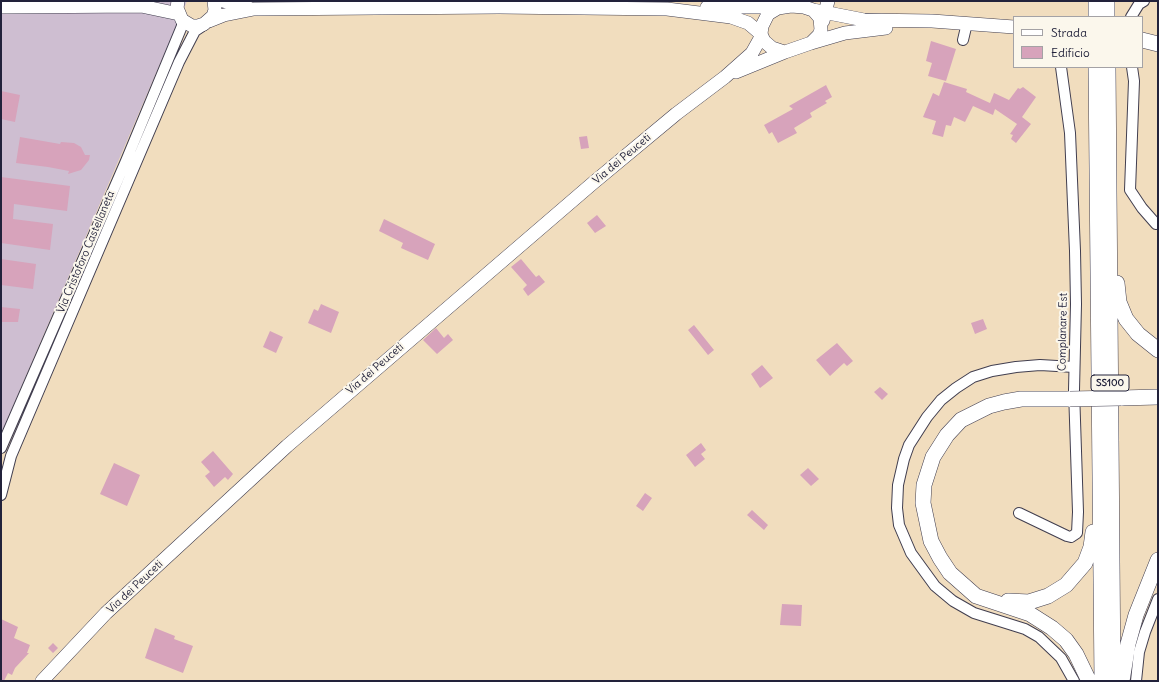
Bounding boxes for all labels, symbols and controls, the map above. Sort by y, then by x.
legend [1013,16,1143,68]
text: Strada [1051,25,1087,40]
text: Edificio [1051,45,1090,60]
street label: Via dei Peuceti [590,131,654,187]
street label: Via Cristoforo Castellaneta [54,189,118,315]
street label: Complanare Est [1056,293,1070,371]
street label: Via dei Peuceti [344,341,406,397]
road number: SS100 [1091,375,1129,391]
street label: Via dei Peuceti [104,558,166,616]

